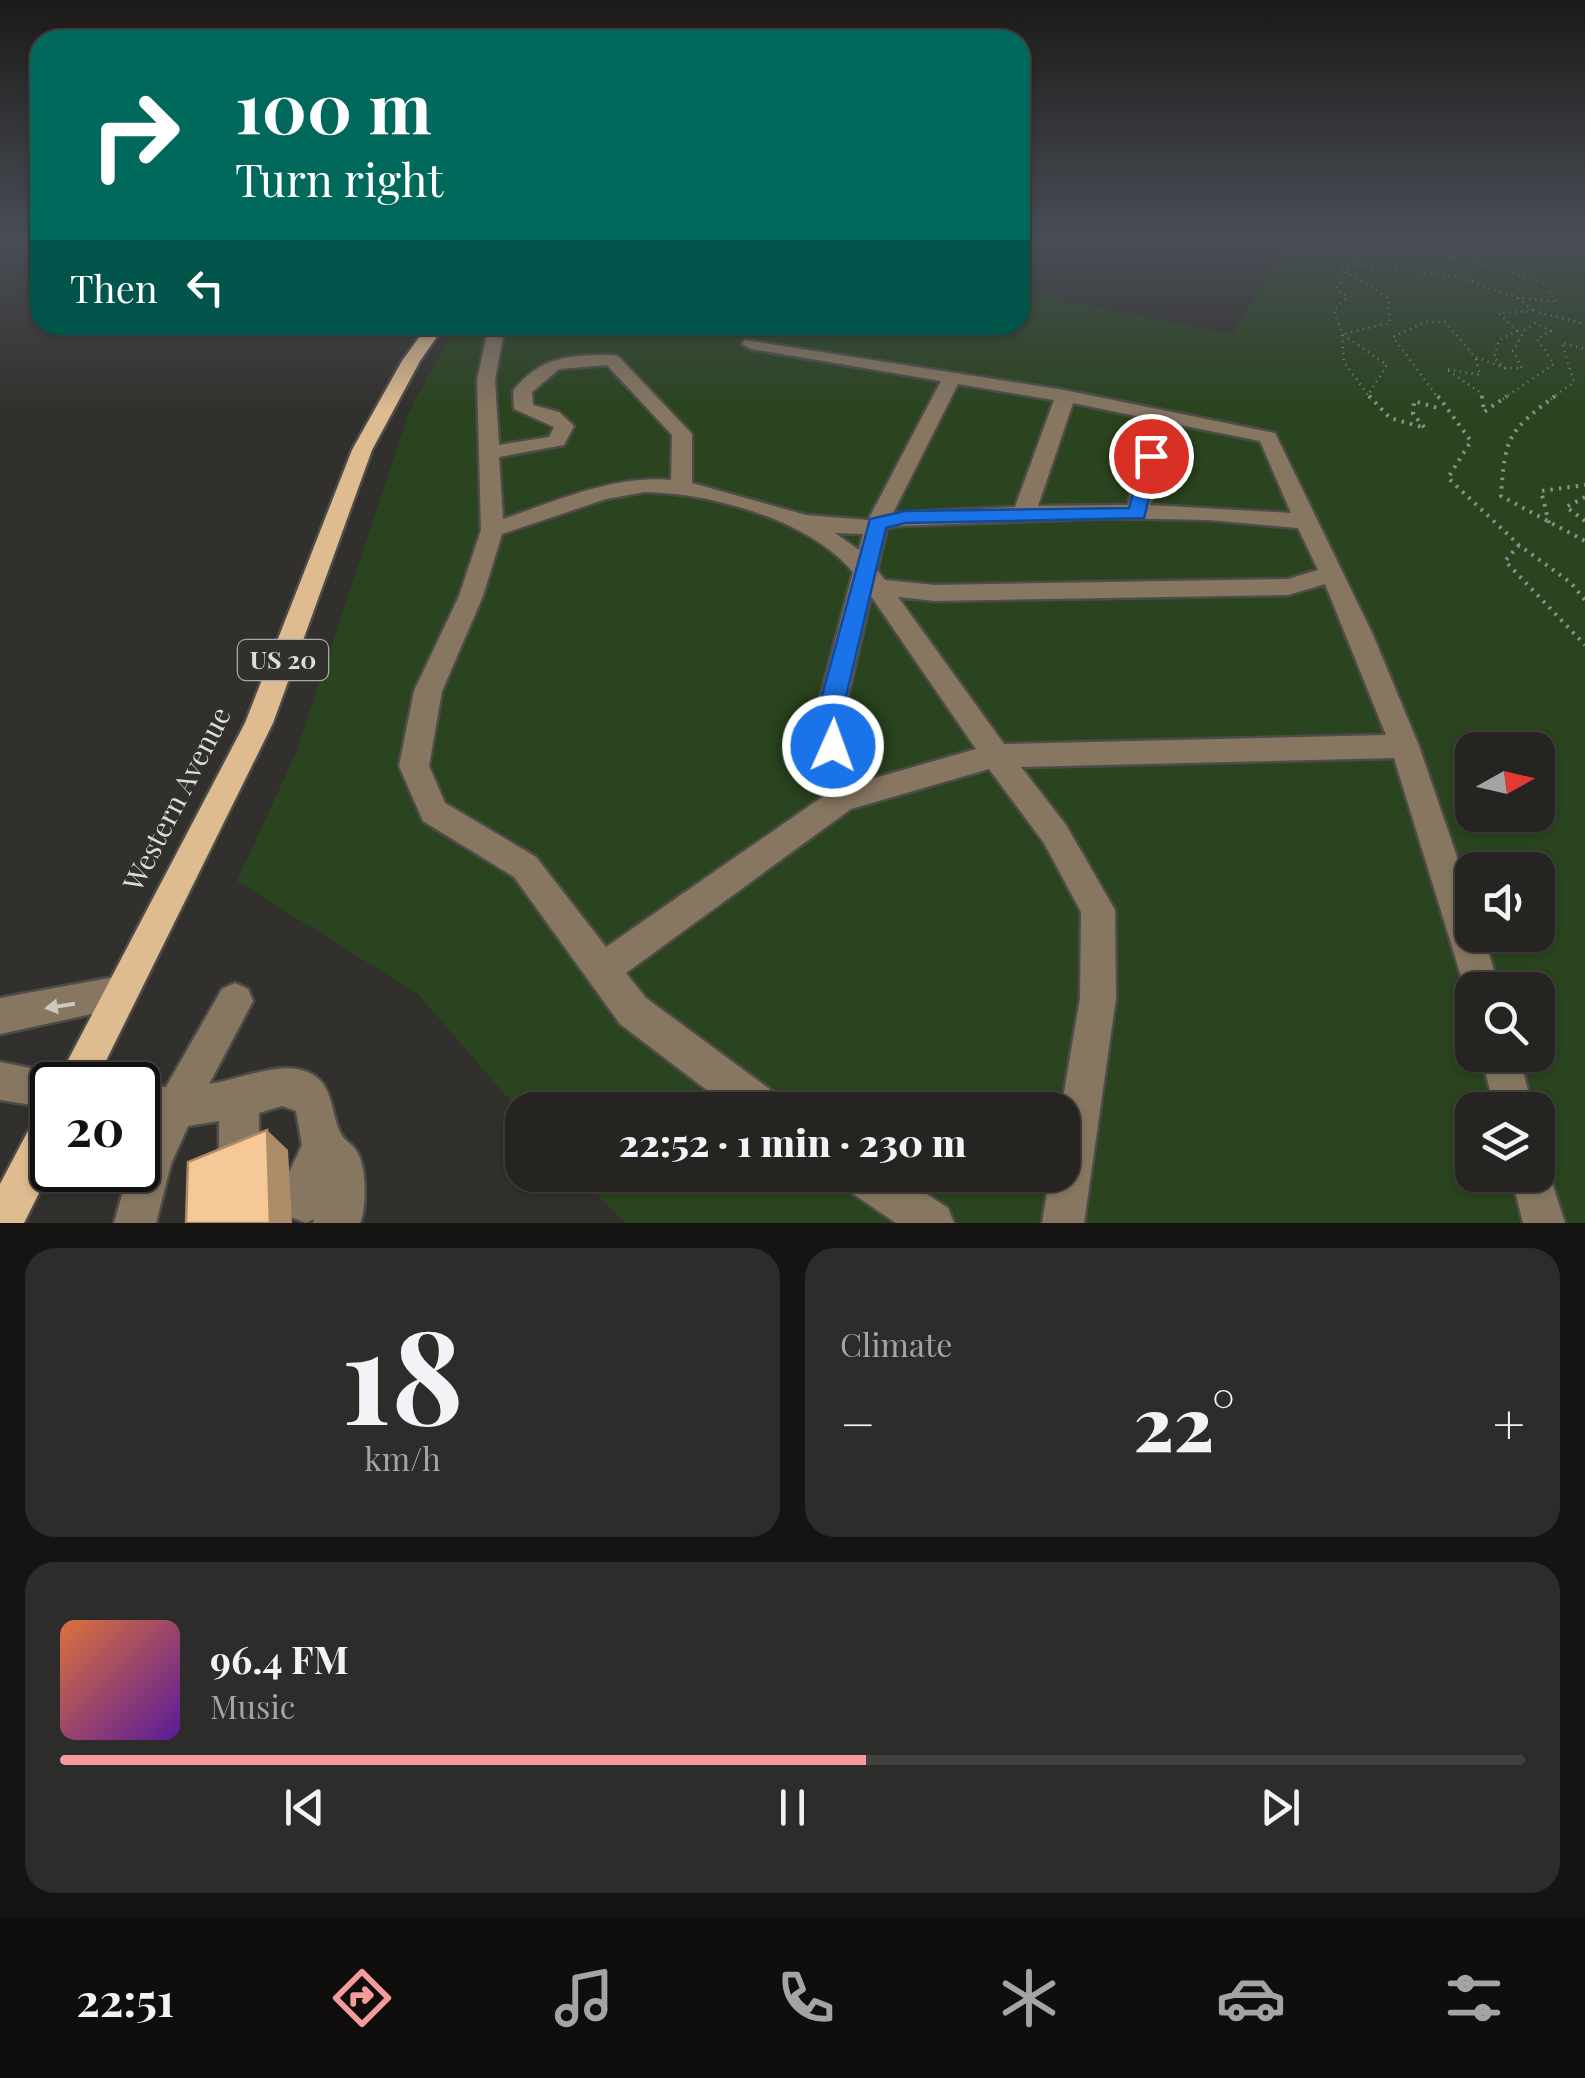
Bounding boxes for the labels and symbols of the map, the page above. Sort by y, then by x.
pin [1109,414,1194,499]
road number: US 20 [238,640,328,680]
position arrow [781,694,885,798]
street label: Western Avenue [113,700,238,898]
north arrow [1455,732,1555,832]
one-way arrow [44,999,76,1014]
speed limit sign: 20 [30,1062,160,1192]

